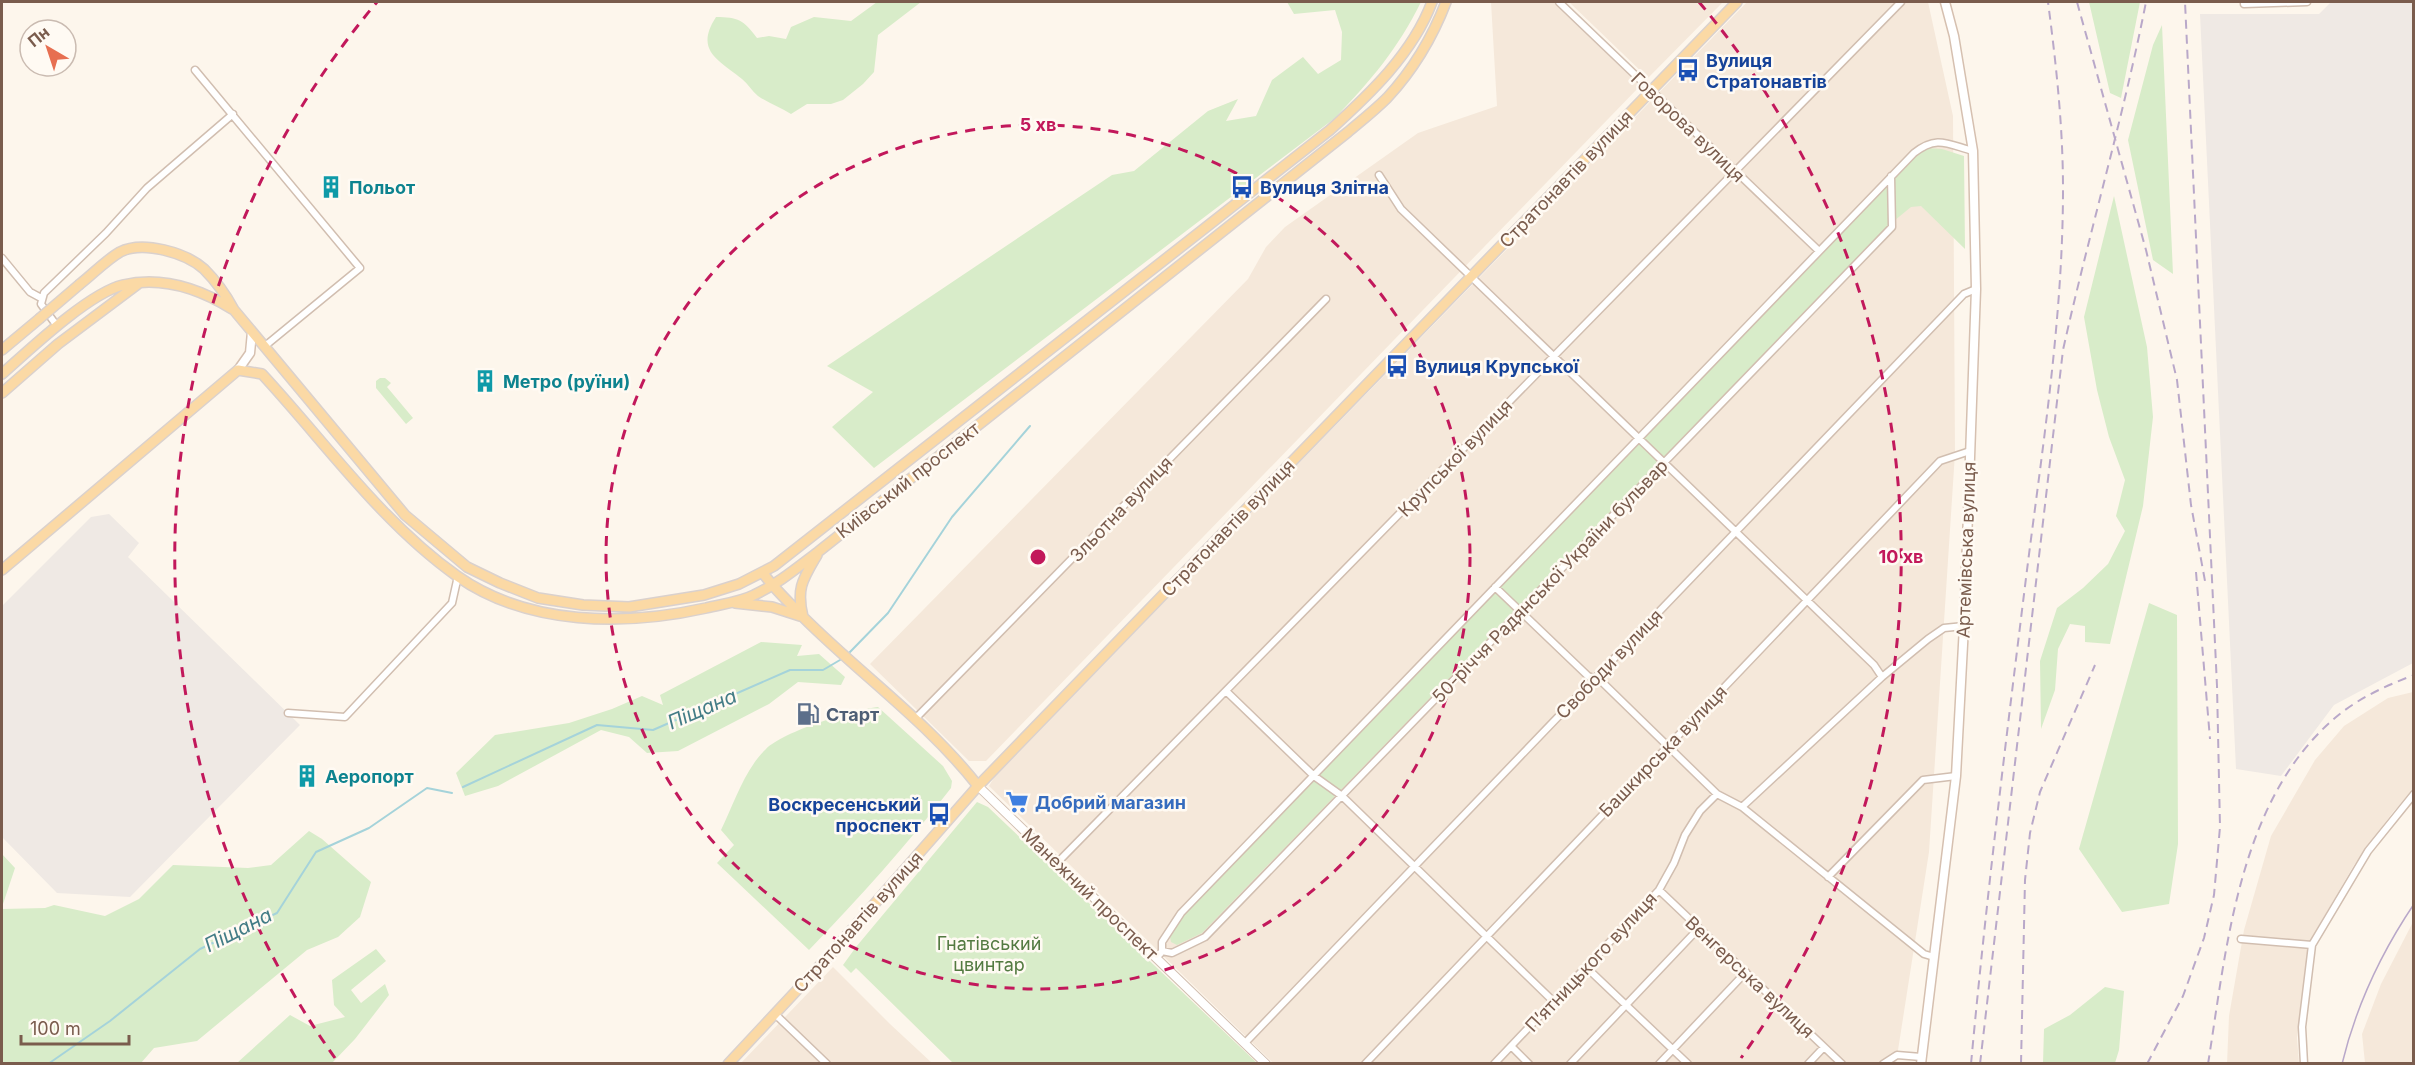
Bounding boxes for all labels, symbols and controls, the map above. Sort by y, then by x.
north arrow [18,18,78,78]
text: Пн [24,22,53,51]
place label: Вулиця Стратонавтів [1706,50,1827,92]
bus stop icon: Вулиця Стратонавтів [1675,57,1701,83]
street label: Говорова вулиця [1627,68,1749,186]
street label: Стратонавтів вулиця [1495,106,1637,252]
text: 5 хв [1020,114,1056,135]
building icon: Польот [318,174,344,200]
bus stop icon: Вулиця Злітна [1229,174,1255,200]
place label: Польот [349,177,415,198]
place label: Вулиця Злітна [1260,177,1389,198]
bus stop icon: Вулиця Крупської [1384,353,1410,379]
place label: Вулиця Крупської [1415,356,1580,377]
building icon: Метро (руїни) [472,368,498,394]
place label: Метро (руїни) [503,371,630,392]
street label: Крупської вулиця [1394,395,1516,521]
street label: Київський проспект [832,417,984,543]
street label: Зльотна вулиця [1066,452,1176,566]
street label: Стратонавтів вулиця [1157,455,1299,601]
street label: 50-річчя Радянської України бульвар [1428,455,1672,707]
street label: Артемівська вулиця [1952,461,1980,639]
text: 10 хв [1879,546,1923,567]
centre of rings [1028,547,1048,567]
street label: Свободи вулиця [1552,605,1666,723]
street label: Башкирська вулиця [1595,681,1731,821]
water label: Піщана [664,684,740,734]
fuel station icon: Старт [795,701,821,727]
place label: Старт [826,704,879,725]
building icon: Аеропорт [294,763,320,789]
place label: Аеропорт [325,766,414,787]
supermarket icon: Добрий магазин [1004,789,1030,815]
place label: Добрий магазин [1035,792,1186,813]
place label: Воскресенський проспект [768,794,921,836]
bus stop icon: Воскресенський проспект [926,801,952,827]
street label: Манежний проспект [1018,824,1163,965]
street label: Стратонавтів вулиця [789,847,927,997]
street label: П’ятницького вулиця [1521,888,1661,1036]
water label: Піщана [200,903,276,957]
street label: Венгерська вулиця [1681,912,1819,1042]
park label: Гнатівський цвинтар [937,933,1041,975]
scale bar [21,1008,129,1046]
text: 100 m [30,1018,81,1039]

